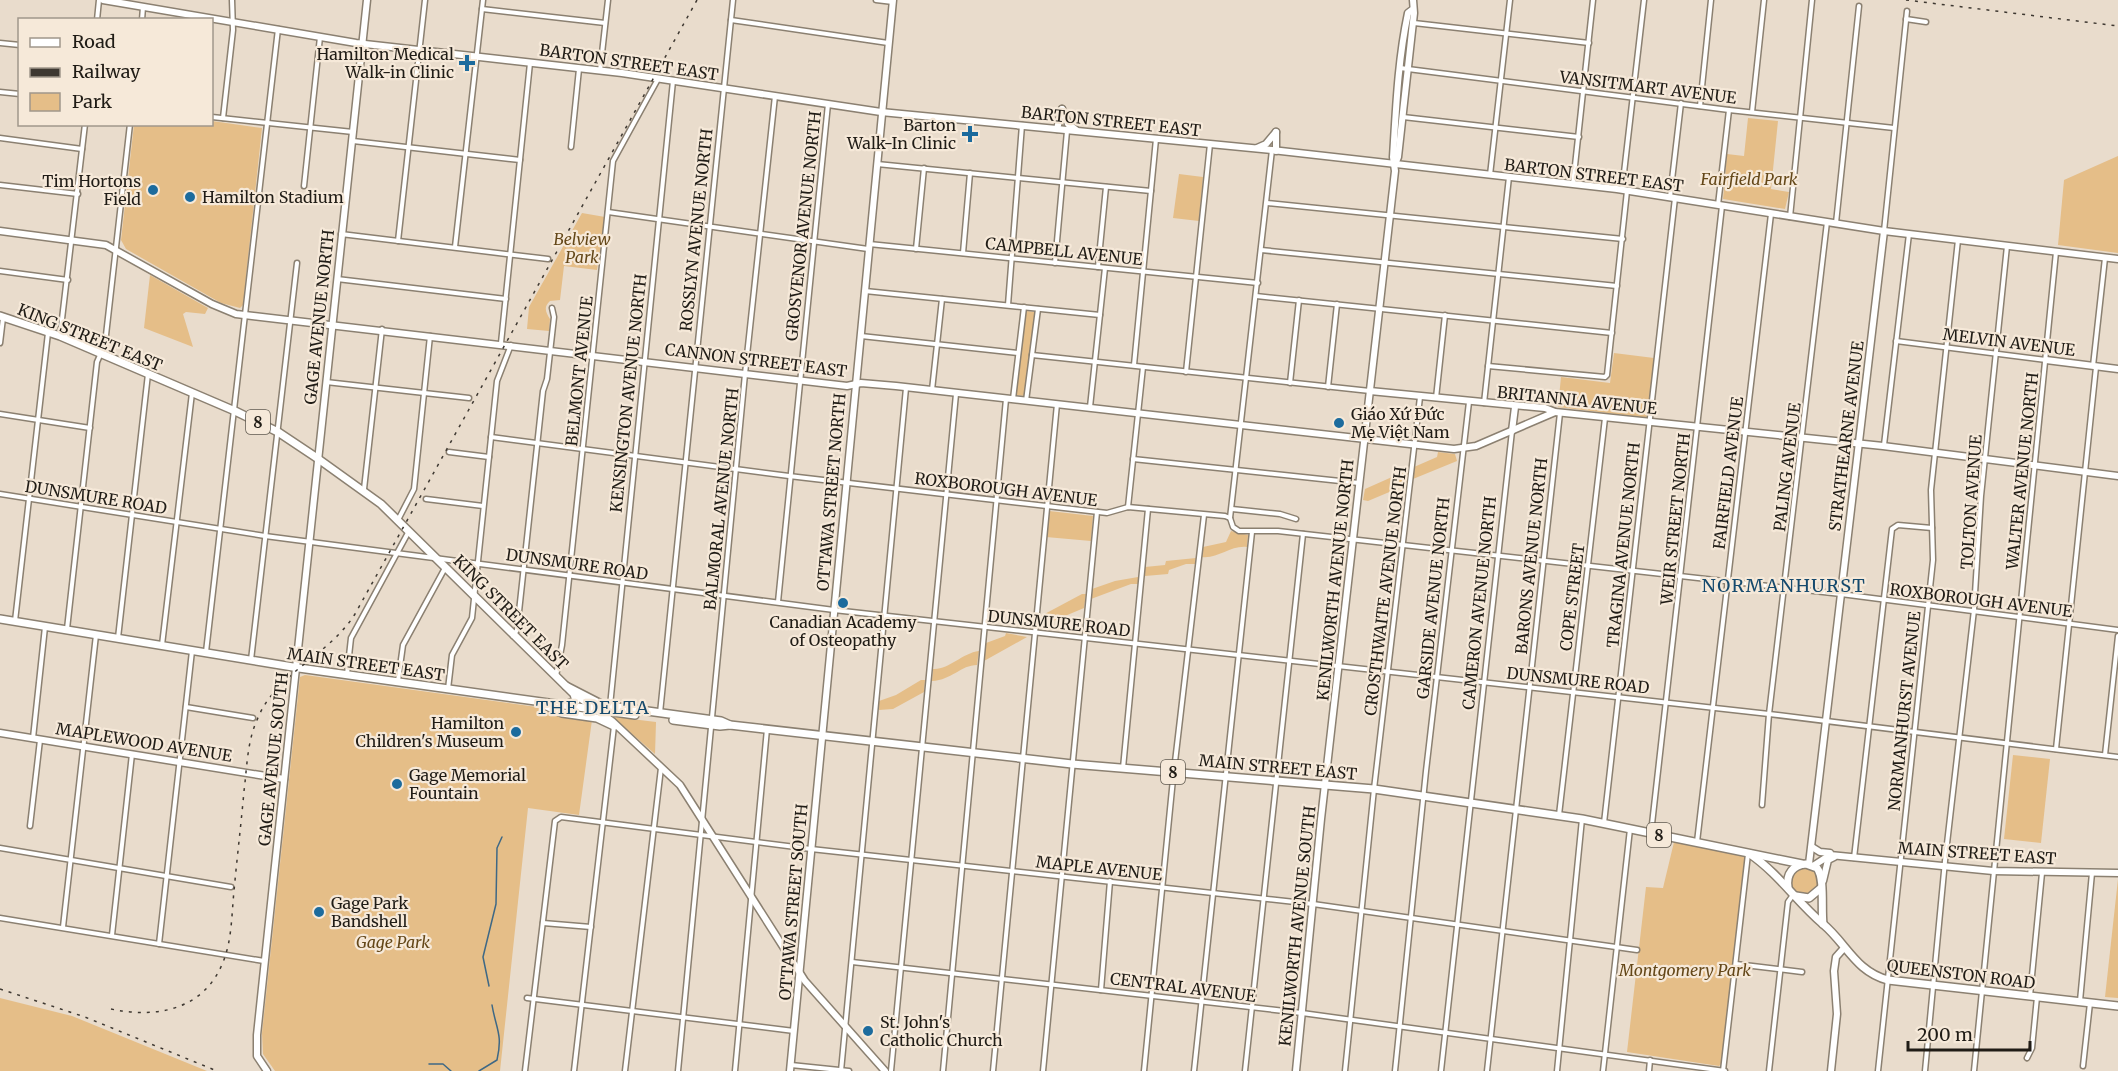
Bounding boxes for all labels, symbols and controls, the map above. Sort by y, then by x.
legend [18,18,213,126]
text: Road [72,30,116,53]
street label: BARTON STREET EAST [538,40,720,84]
place label: Hamilton Medical Walk-in Clinic [316,44,454,82]
marker: Hamilton Medical Walk-in Clinic [458,54,476,72]
text: Railway [72,60,141,83]
street label: VANSITMART AVENUE [1558,66,1738,108]
text: Park [72,90,113,113]
street label: BARTON STREET EAST [1020,102,1202,140]
street label: GROSVENOR AVENUE NORTH [781,110,825,342]
place label: Barton Walk-In Clinic [846,115,956,153]
marker: Barton Walk-In Clinic [961,125,979,143]
street label: ROSSLYN AVENUE NORTH [675,127,717,333]
street label: BARTON STREET EAST [1503,154,1685,196]
park label: Fairfield Park [1699,169,1798,189]
place label: Tim Hortons Field [42,171,141,209]
marker: Tim Hortons Field [146,183,160,197]
place label: Hamilton Stadium [202,187,344,207]
marker: Hamilton Stadium [183,190,197,204]
street label: GAGE AVENUE NORTH [300,228,338,405]
park label: Belview Park [553,229,611,267]
street label: CAMPBELL AVENUE [984,233,1144,269]
street label: KENSINGTON AVENUE NORTH [606,273,650,513]
street label: BELMONT AVENUE [561,294,597,447]
street label: KING STREET EAST [15,299,165,375]
street label: MELVIN AVENUE [1942,324,2077,360]
street label: CANNON STREET EAST [664,339,848,381]
street label: STRATHEARNE AVENUE [1824,339,1868,532]
street label: WALTER AVENUE NORTH [2002,371,2042,572]
street label: BRITANNIA AVENUE [1496,382,1659,418]
street label: BALMORAL AVENUE NORTH [699,387,743,611]
street label: OTTAWA STREET NORTH [812,392,850,592]
street label: FAIRFIELD AVENUE [1709,395,1747,551]
street label: PALING AVENUE [1769,401,1805,532]
place label: Giáo Xứ Đức Mẹ Việt Nam [1351,404,1450,442]
road number: 8 [246,410,270,434]
marker: Giáo Xứ Đức Mẹ Việt Nam [1332,416,1346,430]
street label: WEIR STREET NORTH [1656,432,1694,607]
street label: TOLTON AVENUE [1956,433,1986,570]
street label: TRAGINA AVENUE NORTH [1602,441,1644,649]
street label: BARONS AVENUE NORTH [1511,457,1551,655]
street label: KENILWORTH AVENUE NORTH [1312,458,1358,702]
street label: CROSTHWAITE AVENUE NORTH [1360,465,1410,717]
street label: ROXBOROUGH AVENUE [913,468,1099,510]
street label: DUNSMURE ROAD [24,476,168,518]
street label: CAMERON AVENUE NORTH [1458,495,1500,711]
street label: GARSIDE AVENUE NORTH [1412,496,1454,700]
street label: COPE STREET [1555,542,1589,652]
street label: DUNSMURE ROAD [505,544,649,584]
street label: KING STREET EAST [449,550,573,674]
district label: NORMANHURST [1702,574,1866,597]
street label: ROXBOROUGH AVENUE [1888,579,2074,621]
marker: Canadian Academy of Osteopathy [836,596,850,610]
street label: DUNSMURE ROAD [987,606,1131,640]
street label: NORMANHURST AVENUE [1884,609,1925,812]
place label: Canadian Academy of Osteopathy [770,612,917,650]
street label: MAIN STREET EAST [286,643,446,685]
street label: DUNSMURE ROAD [1506,663,1650,697]
street label: GAGE AVENUE SOUTH [254,671,292,847]
district label: THE DELTA [536,696,650,719]
place label: Hamilton Children's Museum [355,713,504,751]
street label: MAPLEWOOD AVENUE [54,718,234,766]
marker: Hamilton Children's Museum [509,725,523,739]
street label: MAIN STREET EAST [1198,750,1358,784]
road number: 8 [1161,760,1185,784]
place label: Gage Memorial Fountain [409,765,526,803]
marker: Gage Memorial Fountain [390,777,404,791]
street label: OTTAWA STREET SOUTH [774,803,812,1001]
street label: KENILWORTH AVENUE SOUTH [1274,805,1320,1047]
road number: 8 [1647,823,1671,847]
street label: MAIN STREET EAST [1897,837,2057,869]
street label: MAPLE AVENUE [1035,851,1164,885]
place label: Gage Park Bandshell [331,893,409,931]
marker: Gage Park Bandshell [312,905,326,919]
park label: Gage Park [356,932,430,952]
street label: QUEENSTON ROAD [1886,955,2036,993]
park label: Montgomery Park [1618,960,1751,980]
street label: CENTRAL AVENUE [1109,968,1258,1006]
place label: St. John's Catholic Church [880,1012,1003,1050]
scale bar [1908,1014,2030,1052]
text: 200 m [1917,1023,1973,1046]
marker: St. John's Catholic Church [861,1024,875,1038]

